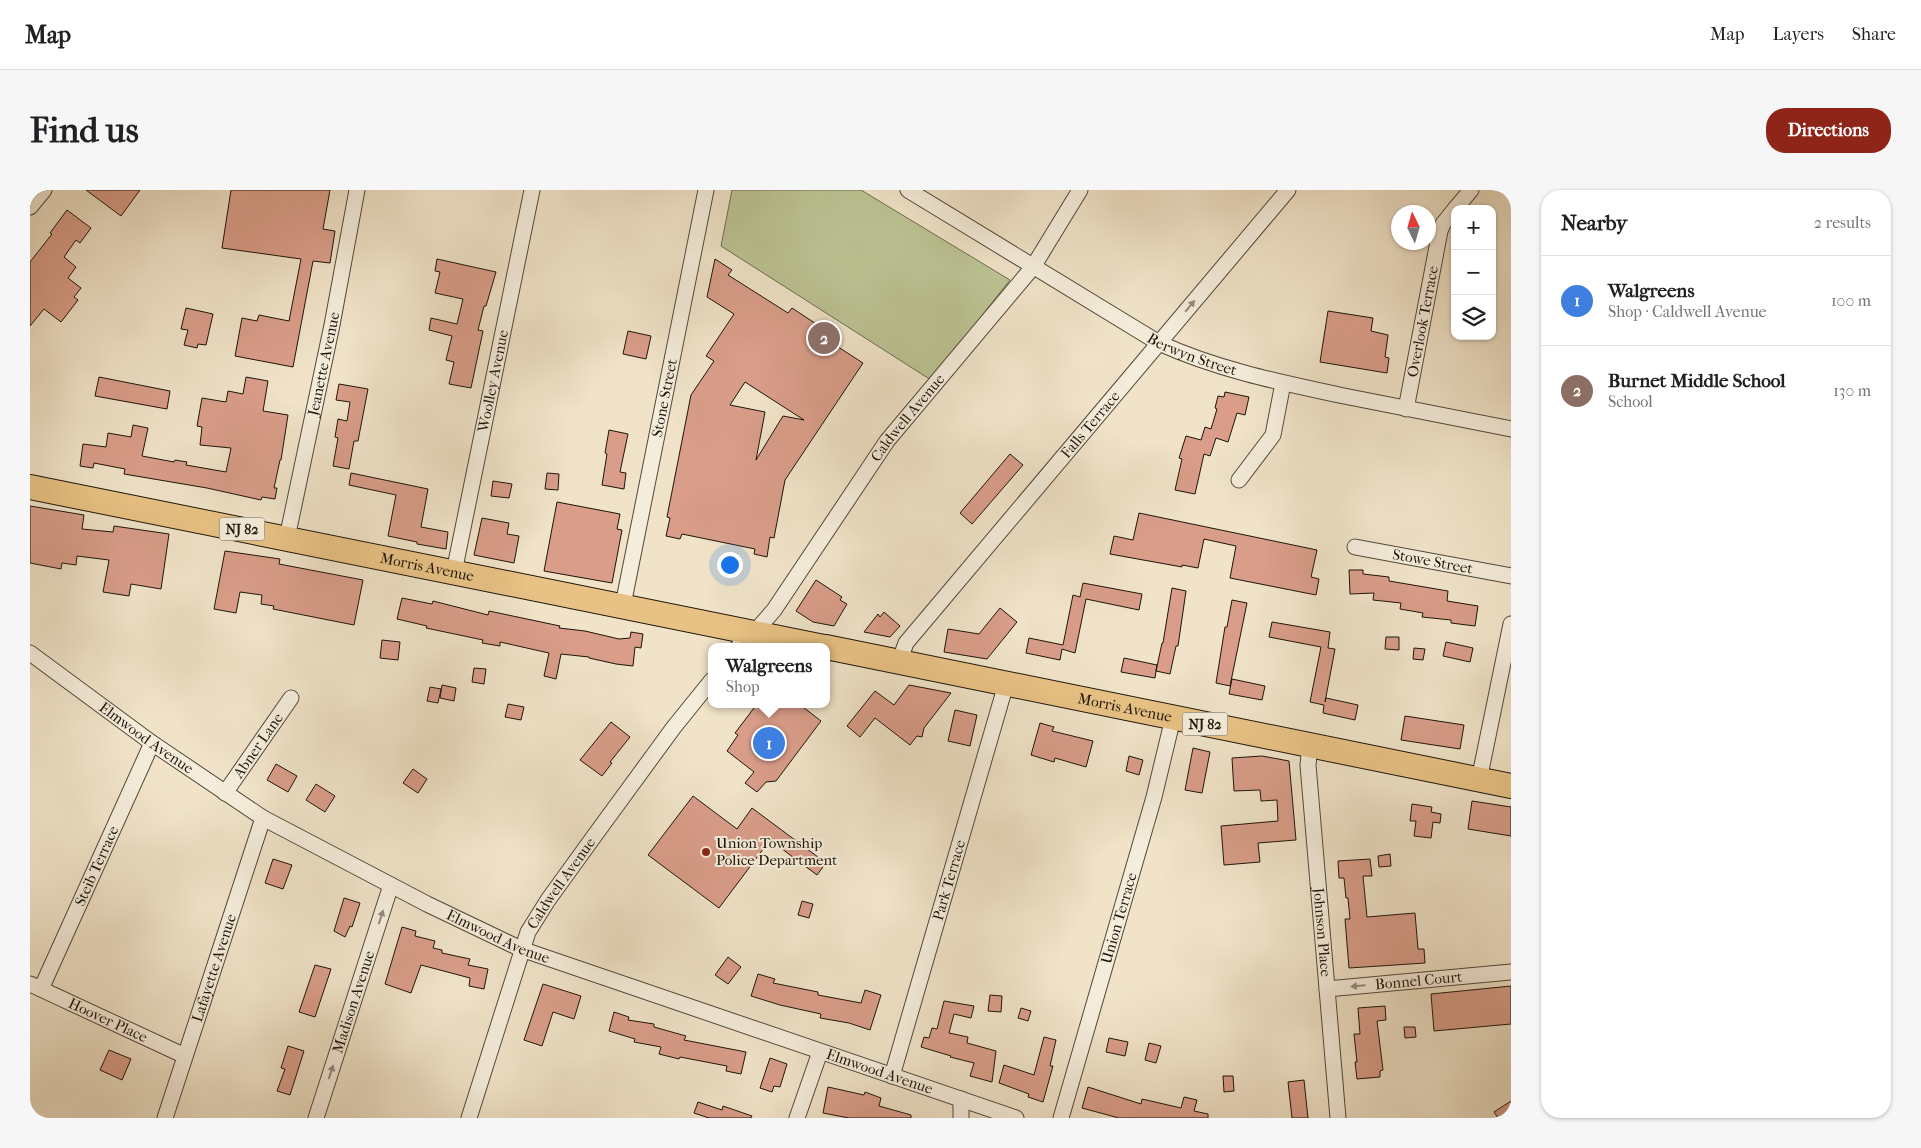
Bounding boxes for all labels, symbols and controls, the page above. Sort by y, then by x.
text: Map [25,21,71,49]
text: Map [1710,24,1744,45]
text: Layers [1772,24,1824,45]
text: Share [1852,24,1896,45]
button: Directions [1766,108,1891,153]
text: Find us [30,110,139,151]
north arrow [1391,205,1436,250]
map controls [1451,205,1496,340]
button: + [1451,205,1496,250]
text: Nearby [1561,211,1627,235]
text: 2 results [1814,213,1871,232]
button: − [1451,250,1496,295]
street label: Overlook Terrace [1403,264,1442,379]
text: Walgreens [1608,280,1694,302]
text: 1 [1574,291,1580,310]
text: 100 m [1831,291,1871,310]
button: layers [1451,295,1496,340]
one-way arrow [1185,300,1196,313]
text: Shop · Caldwell Avenue [1608,302,1767,321]
street label: Jeanette Avenue [304,310,343,418]
pin: 2 [808,319,840,357]
street label: Woolley Avenue [474,328,512,435]
street label: Berwyn Street [1144,329,1239,380]
street label: Stone Street [648,357,681,439]
street label: Caldwell Avenue [867,370,949,465]
text: Burnet Middle School [1608,370,1786,392]
text: 2 [1573,381,1581,400]
text: 130 m [1833,381,1871,400]
street label: Falls Terrace [1057,387,1124,462]
text: School [1608,392,1653,411]
road number: NJ 82 [220,518,264,540]
street label: Stowe Street [1391,545,1475,578]
street label: Morris Avenue [378,549,476,585]
your location [717,552,743,578]
popup [708,643,830,708]
text: Walgreens [726,655,812,677]
text: Shop [726,677,760,696]
street label: Morris Avenue [1076,689,1174,726]
street label: Elmwood Avenue [96,698,197,778]
street label: Abner Lane [229,709,287,782]
road number: NJ 82 [1182,712,1228,736]
pin: 1 [753,724,785,762]
street label: Steib Terrace [71,823,123,909]
street label: Caldwell Avenue [523,834,599,932]
place label: Union Township Police Department [716,834,838,869]
street label: Park Terrace [929,837,969,923]
marker: Union Township Police Department [700,846,712,858]
street label: Union Terrace [1097,870,1141,966]
street label: Johnson Place [1309,886,1335,978]
street label: Elmwood Avenue [443,906,553,967]
one-way arrow [377,909,385,924]
street label: Lafayette Avenue [188,911,240,1024]
street label: Madison Avenue [328,948,378,1055]
street label: Bonnel Court [1374,968,1464,994]
one-way arrow [1350,982,1366,990]
street label: Hoover Place [66,994,151,1047]
street label: Elmwood Avenue [824,1045,936,1098]
one-way arrow [327,1064,335,1079]

